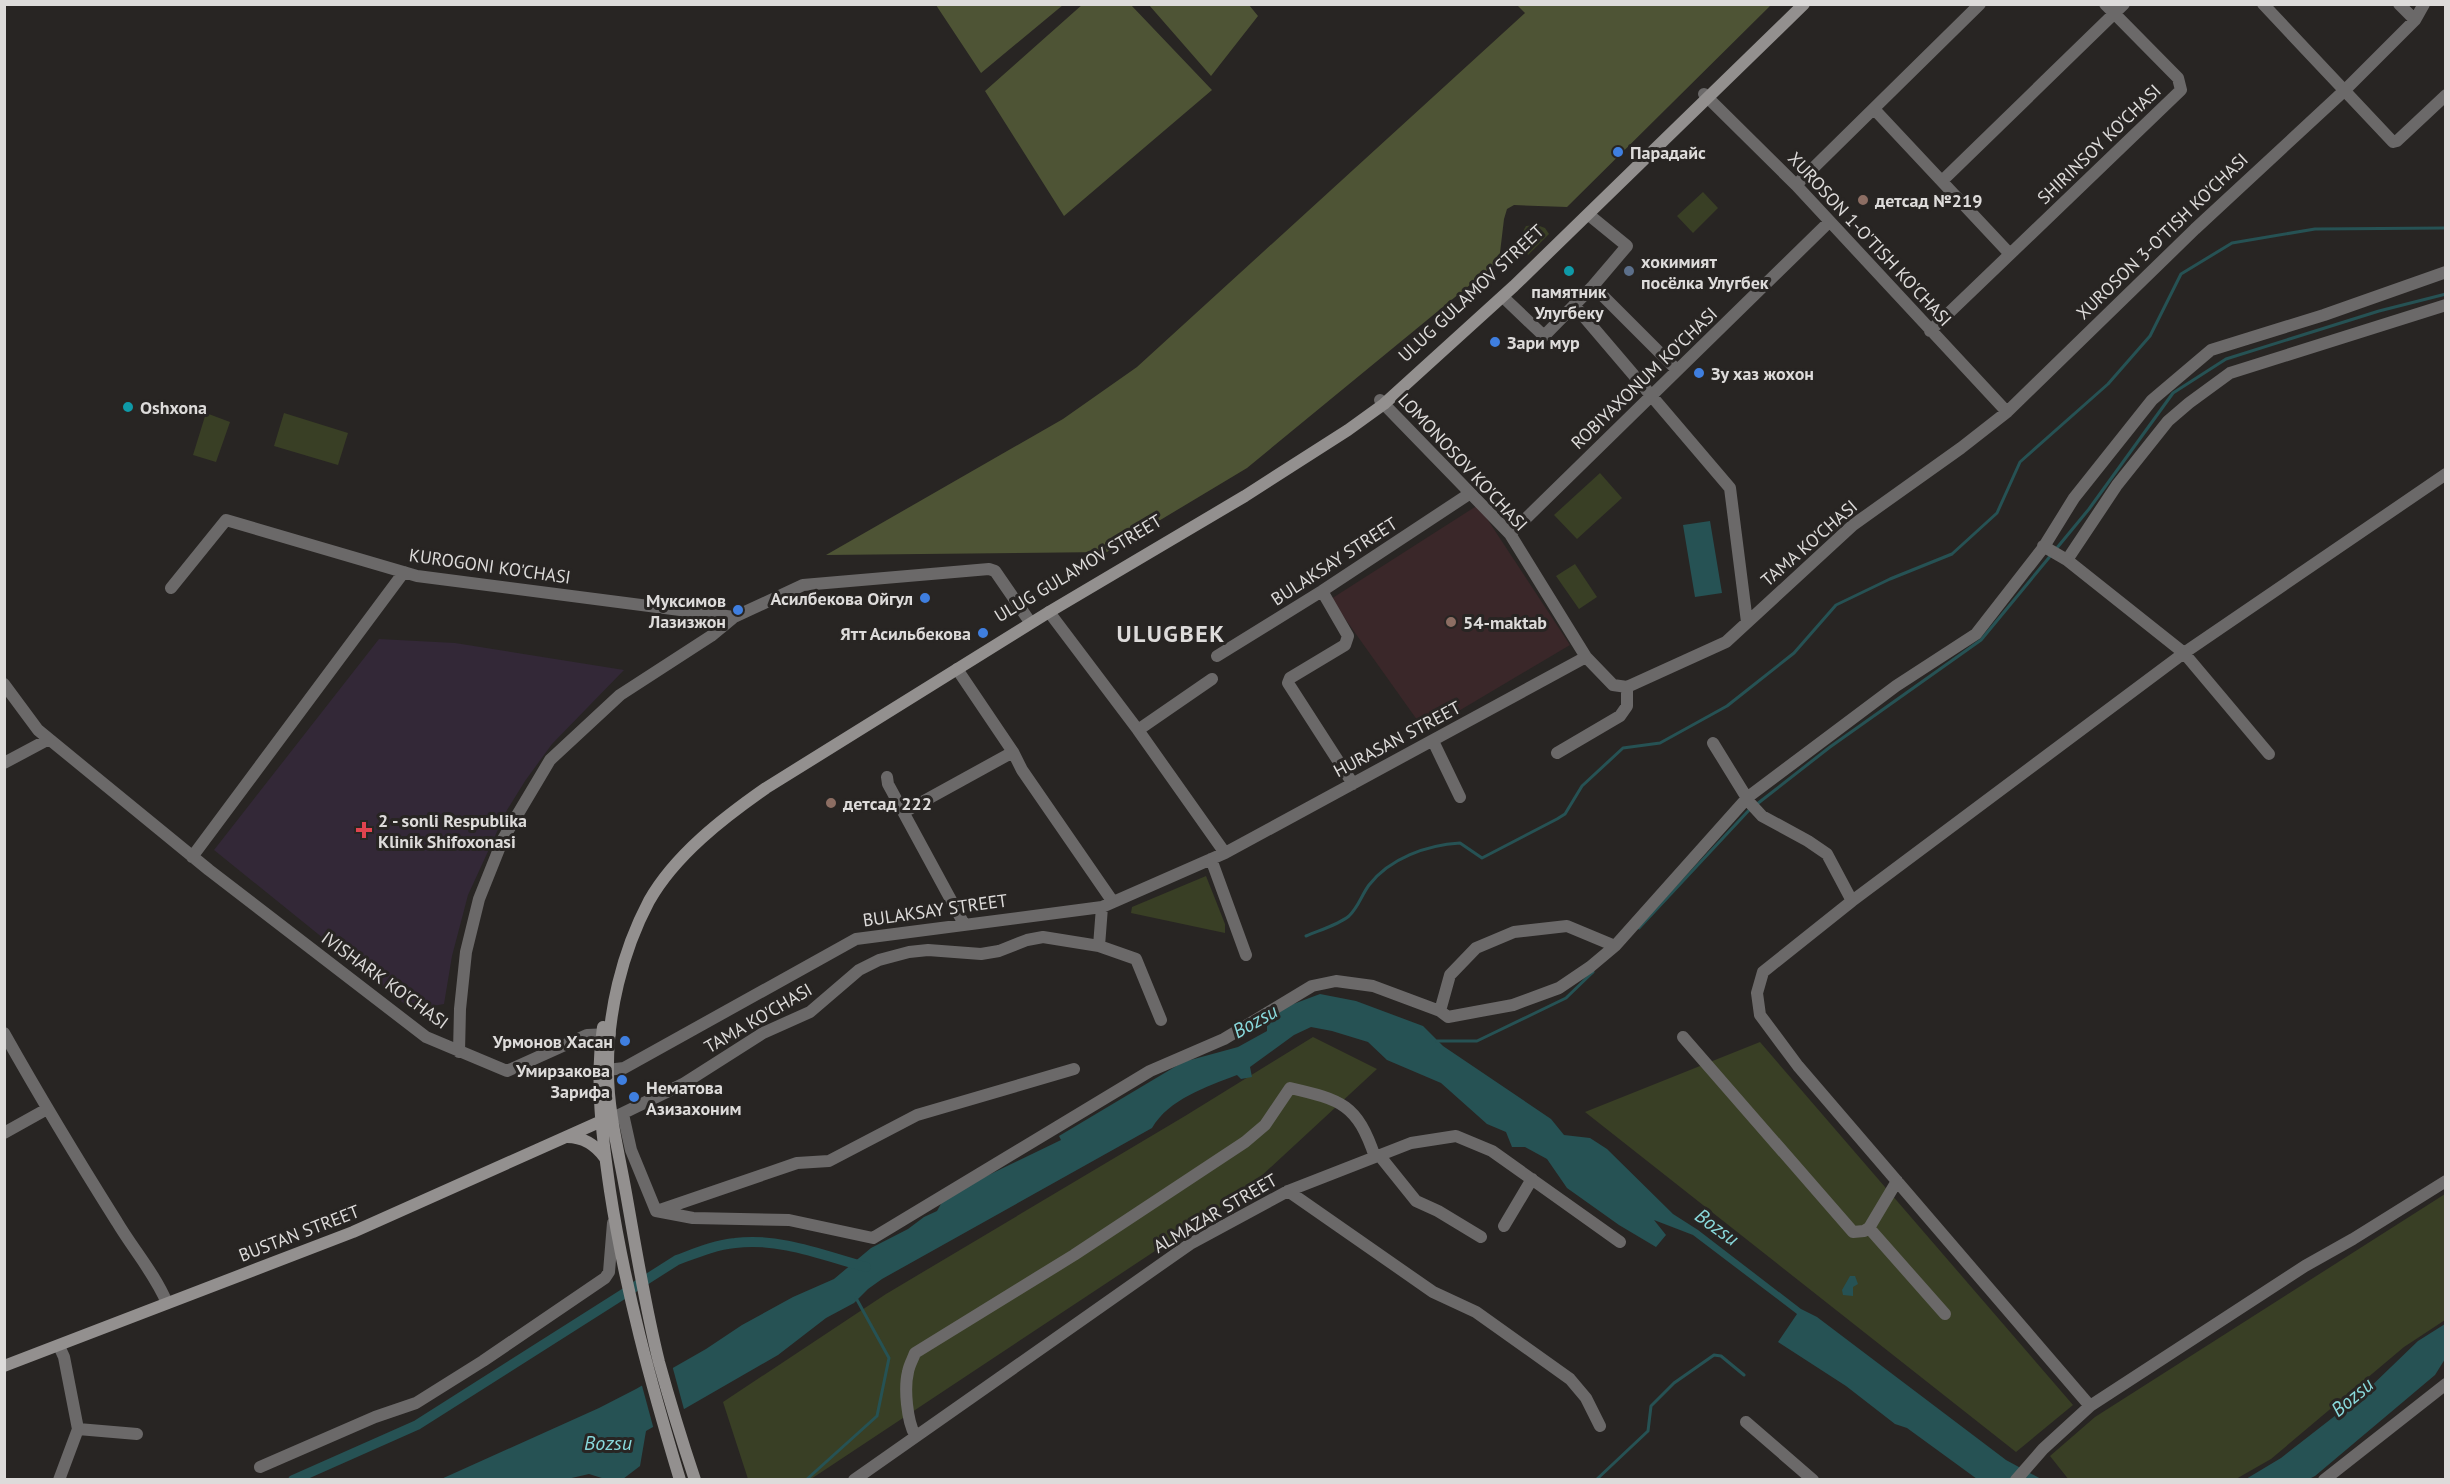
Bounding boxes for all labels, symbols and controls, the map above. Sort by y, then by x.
street label: SHIRINSOY KO'CHASI [2032,79,2166,209]
place label: Парадайс [1630,141,1706,164]
marker: Парадайс [1611,145,1625,159]
street label: ХUROSON 1-O'TISH KO'CHASI [1783,147,1957,331]
street label: XUROSON 3-O'TISH KO'CHASI [2071,148,2253,324]
place label: детсад №219 [1874,189,1982,212]
marker: детсад №219 [1856,193,1870,207]
street label: ULUG GULAMOV STREET [1393,219,1549,367]
place label: хокимият посёлка Улугбек [1641,250,1769,294]
marker: памятник Улугбеку [1562,264,1576,278]
marker: хокимият посёлка Улугбек [1622,264,1636,278]
place label: памятник Улугбеку [1531,280,1607,324]
street label: ROBIYAXONUM KO'CHASI [1566,302,1722,454]
place label: Зари мур [1507,331,1580,354]
marker: Зари мур [1488,335,1502,349]
place label: Зу хаз жохон [1711,362,1814,385]
marker: Зу хаз жохон [1692,366,1706,380]
street label: LOMONOSOV KO'CHASI [1393,388,1533,536]
place label: Oshxona [140,396,207,419]
marker: Oshxona [121,400,135,414]
street label: TAMA KO'CHASI [1756,495,1862,591]
street label: ULUG GULAMOV STREET [990,509,1166,627]
street label: BULAKSAY STREET [1267,512,1401,610]
street label: KUROGONI KO'CHASI [408,543,572,589]
place label: Асилбекова Ойгул [770,587,913,610]
place label: Муксимов Лазизжон [646,589,726,633]
marker: Асилбекова Ойгул [918,591,932,605]
marker: Муксимов Лазизжон [731,603,745,617]
place label: 54-maktab [1463,611,1547,634]
marker: 54-maktab [1444,615,1458,629]
district label: ULUGBEK [1116,618,1226,649]
place label: Ятт Асильбекова [840,622,971,645]
marker: Ятт Асильбекова [976,626,990,640]
street label: HURASAN STREET [1329,696,1465,782]
place label: детсад 222 [842,792,932,815]
marker: детсад 222 [824,796,838,810]
place label: 2 - sonli Respublika Klinik Shifoxonasi [378,809,527,853]
marker: 2 - sonli Respublika Klinik Shifoxonasi [355,821,373,839]
street label: BULAKSAY STREET [861,888,1009,932]
street label: IVISHARK KO'CHASI [317,926,453,1034]
street label: TAMA KO'CHASI [700,978,816,1058]
water label: Bozsu [1228,998,1282,1044]
place label: Урмонов Хасан [492,1030,613,1053]
marker: Урмонов Хасан [618,1034,632,1048]
place label: Умирзакова Зарифа [515,1059,610,1103]
marker: Умирзакова Зарифа [615,1073,629,1087]
place label: Нематова Азизахоним [646,1076,742,1120]
marker: Нематова Азизахоним [627,1090,641,1104]
street label: ALMAZAR STREET [1149,1168,1281,1258]
street label: BUSTAN STREET [235,1199,363,1267]
water label: Bozsu [1690,1202,1744,1252]
water label: Bozsu [2325,1372,2379,1422]
water label: Bozsu [584,1430,632,1456]

